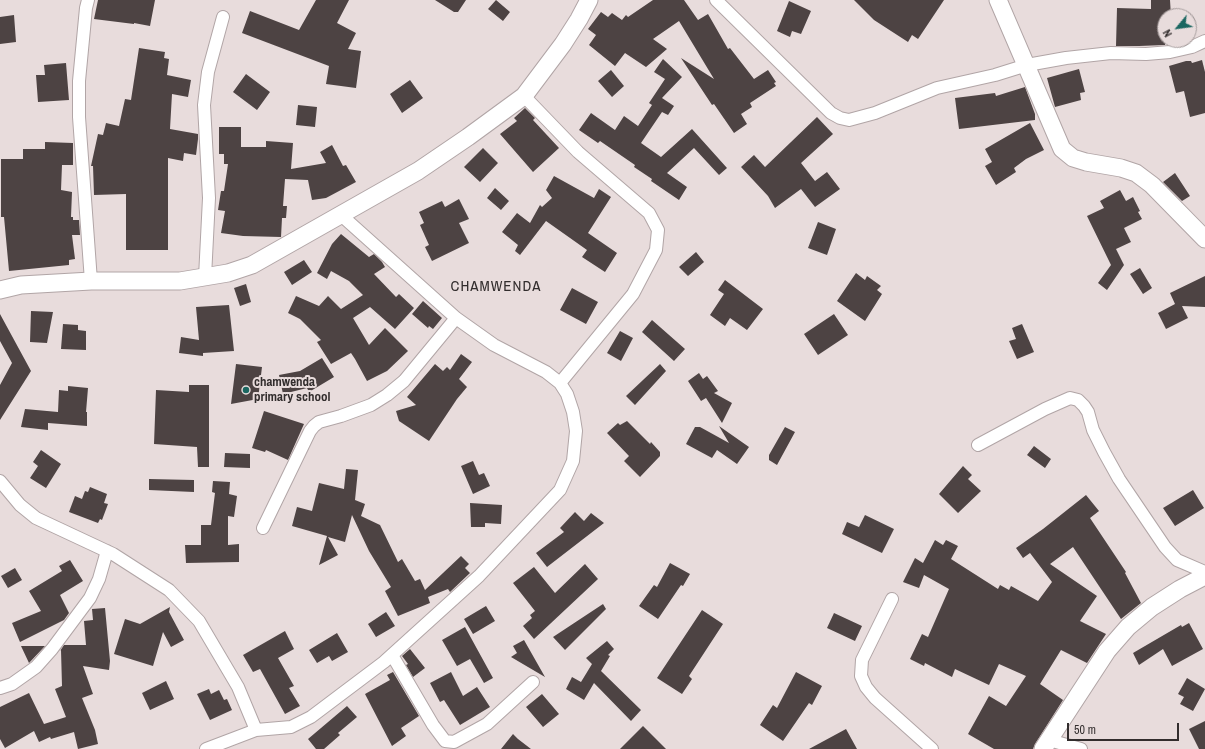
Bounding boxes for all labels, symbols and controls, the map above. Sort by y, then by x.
north arrow [1157,8,1197,48]
text: N [1160,27,1175,40]
district label: CHAMWENDA [451,278,541,296]
place label: chamwenda primary school [254,375,330,406]
marker: chamwenda primary school [241,385,251,395]
scale bar [1069,715,1181,741]
text: 50 m [1074,722,1096,738]

